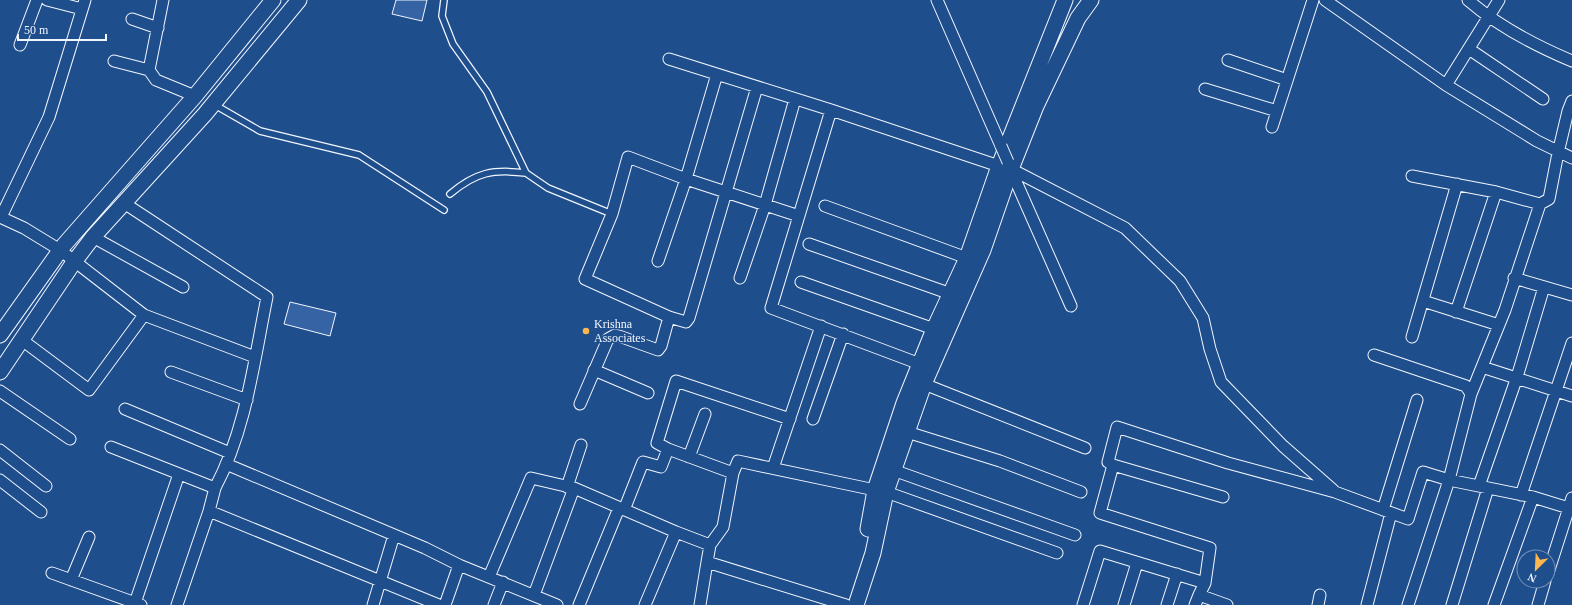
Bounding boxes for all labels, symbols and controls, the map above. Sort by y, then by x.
scale bar [18,16,106,42]
text: 50 m [24,23,49,37]
place label: Krishna Associates [594,317,646,345]
marker: Krishna Associates [581,326,591,336]
north arrow [1516,549,1556,589]
text: N [1526,571,1538,585]

